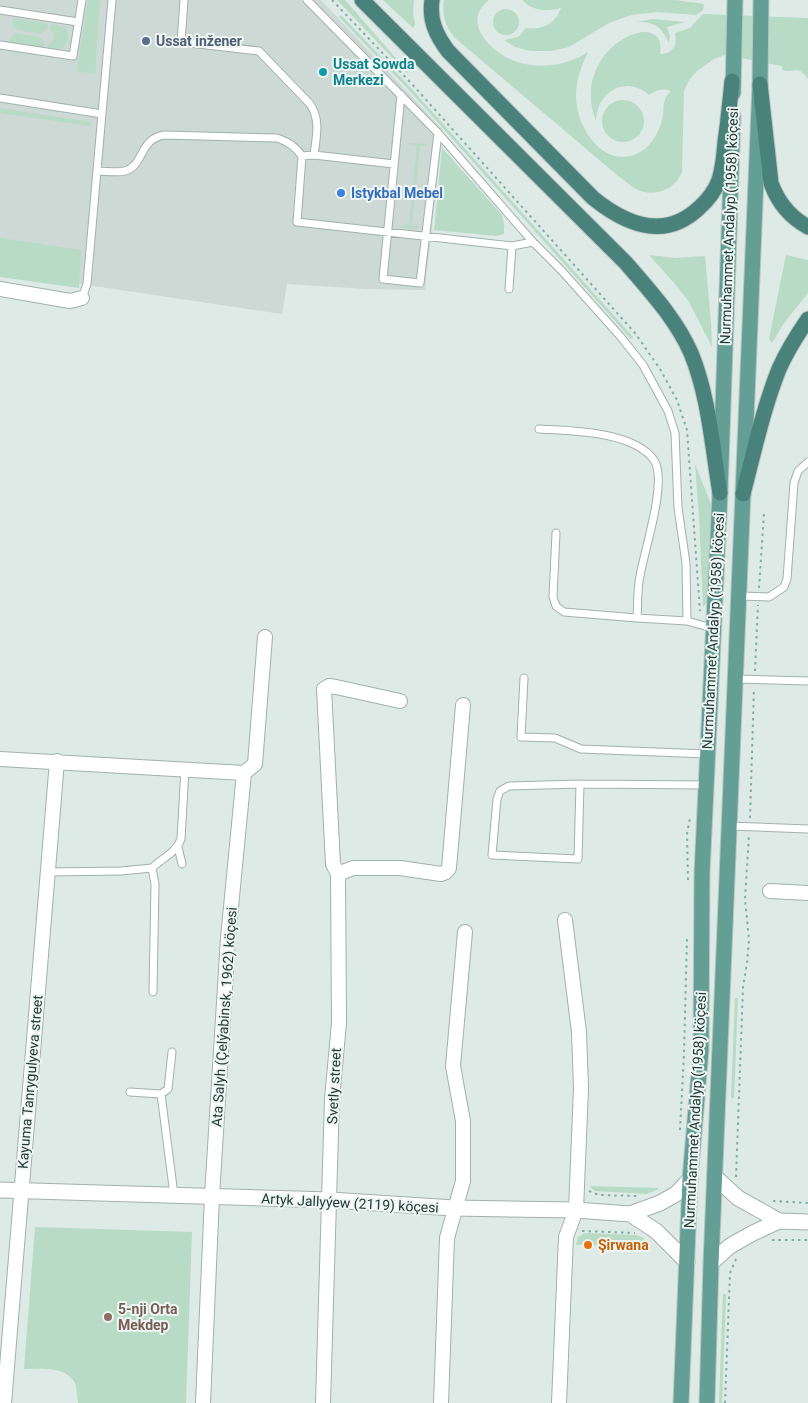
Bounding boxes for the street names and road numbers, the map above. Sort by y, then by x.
street label: Nurmuhammet Andalyp (1958) köçesi [717,107,742,345]
street label: Nurmuhammet Andalyp (1958) köçesi [699,512,728,750]
street label: Ata Salyh (Çelýabinsk, 1962) köçesi [208,906,241,1128]
street label: Nurmuhammet Andalyp (1958) köçesi [681,991,710,1229]
street label: Kayuma Tanrygulyeva street [14,994,46,1170]
street label: Svetly street [324,1047,344,1125]
street label: Artyk Jallyýew (2119) köçesi [261,1190,439,1217]

